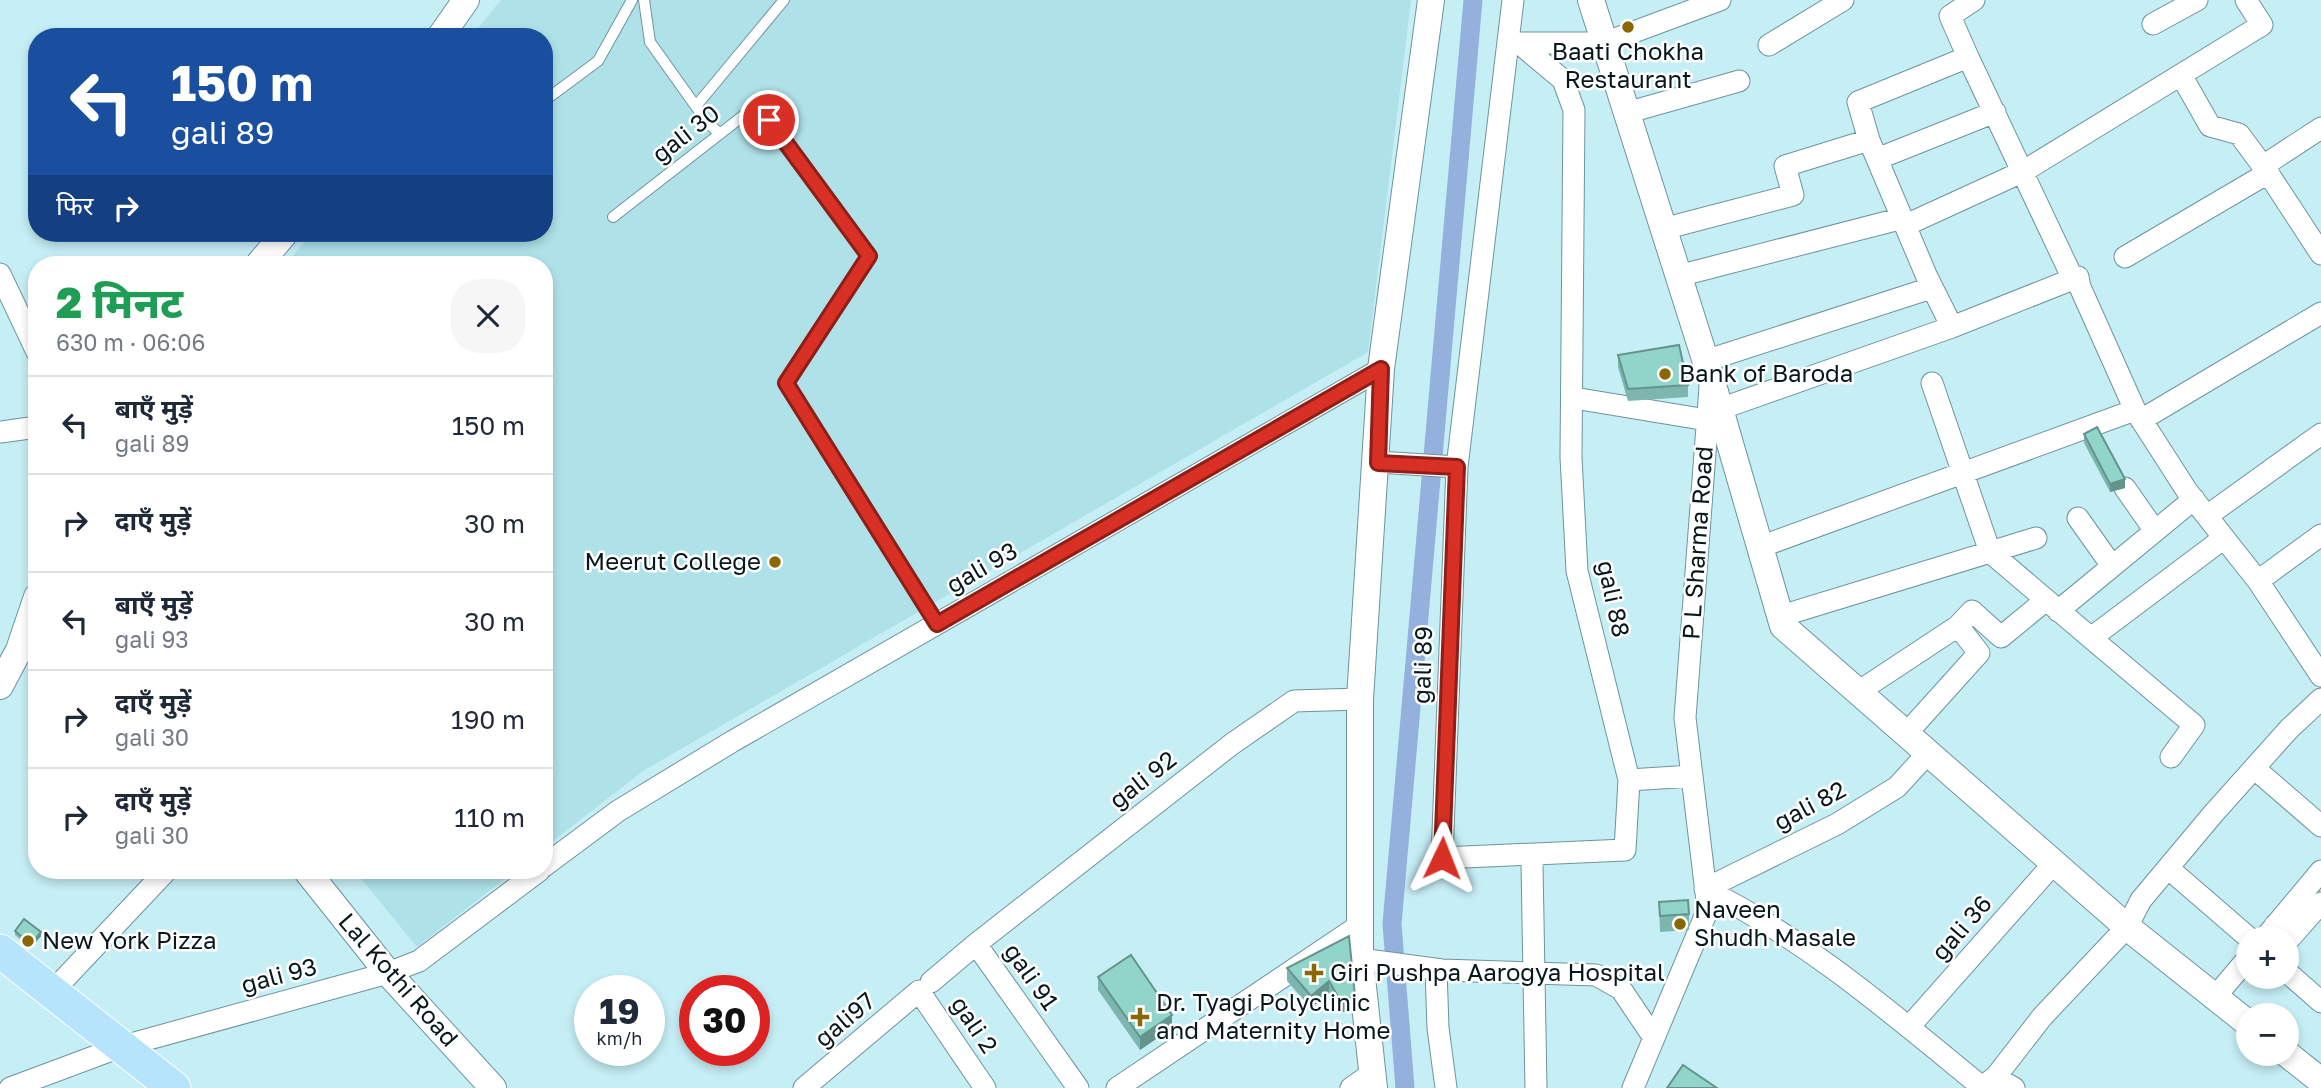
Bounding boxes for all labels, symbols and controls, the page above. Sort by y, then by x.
marker: Baati Chokha Restaurant [1620,19,1636,35]
place label: Baati Chokha Restaurant [1552,36,1704,93]
text: 150 m [171,53,313,112]
icon: left [56,56,147,147]
pin [739,90,799,150]
street label: gali 30 [646,98,724,168]
icon: arrive [750,101,788,139]
text: gali 89 [171,113,274,151]
icon: right [107,189,145,227]
text: फिर [56,190,93,221]
text: 2 मिनट [56,277,183,327]
button: close [451,279,525,353]
text: 630 m · 06:06 [56,328,205,356]
place label: Bank of Baroda [1679,358,1853,387]
marker: Bank of Baroda [1657,366,1673,382]
text: बाएँ मुड़ें [115,393,193,424]
icon: left [56,406,94,444]
text: 150 m [452,410,525,441]
text: gali 89 [115,429,189,457]
street label: P L Sharma Road [1675,445,1718,641]
icon: right [56,504,94,542]
text: दाएँ मुड़ें [115,505,191,536]
text: 30 m [464,508,525,539]
street label: gali 93 [941,535,1022,599]
place label: Meerut College [585,546,761,575]
marker: Meerut College [767,554,783,570]
street label: gali 88 [1592,558,1637,640]
text: बाएँ मुड़ें [115,589,193,620]
icon: left [56,602,94,640]
text: 30 m [464,606,525,637]
text: gali 93 [115,625,189,653]
street label: gali 89 [1406,626,1437,704]
text: दाएँ मुड़ें [115,687,191,718]
icon: right [56,700,94,738]
text: 190 m [451,704,525,735]
text: gali 30 [115,723,189,751]
street label: gali 92 [1103,744,1181,814]
street label: gali 82 [1768,774,1850,836]
text: दाएँ मुड़ें [115,785,191,816]
icon: right [56,798,94,836]
text: 110 m [454,802,525,833]
text: gali 30 [115,821,189,849]
position arrow [1405,821,1479,895]
street label: gali 36 [1925,888,1997,966]
place label: Naveen Shudh Masale [1694,894,1856,951]
street label: Lal Kothi Road [333,906,465,1052]
marker: Naveen Shudh Masale [1672,916,1688,932]
place label: New York Pizza [42,925,217,954]
map controls [2236,926,2299,1066]
button: + [2236,926,2299,989]
marker: New York Pizza [20,933,36,949]
street label: gali 91 [999,937,1065,1015]
street label: gali 93 [238,951,320,999]
place label: Giri Pushpa Aarogya Hospital [1330,957,1665,986]
marker: Giri Pushpa Aarogya Hospital [1304,963,1324,983]
speed limit sign: 30 [679,975,770,1066]
street label: gali97 [808,985,880,1052]
place label: Dr. Tyagi Polyclinic and Maternity Home [1156,987,1390,1044]
text: 19 [599,990,640,1032]
street label: gali 2 [946,990,1005,1058]
button: − [2236,1003,2299,1066]
marker: Dr. Tyagi Polyclinic and Maternity Home [1130,1007,1150,1027]
text: km/h [597,1027,642,1049]

